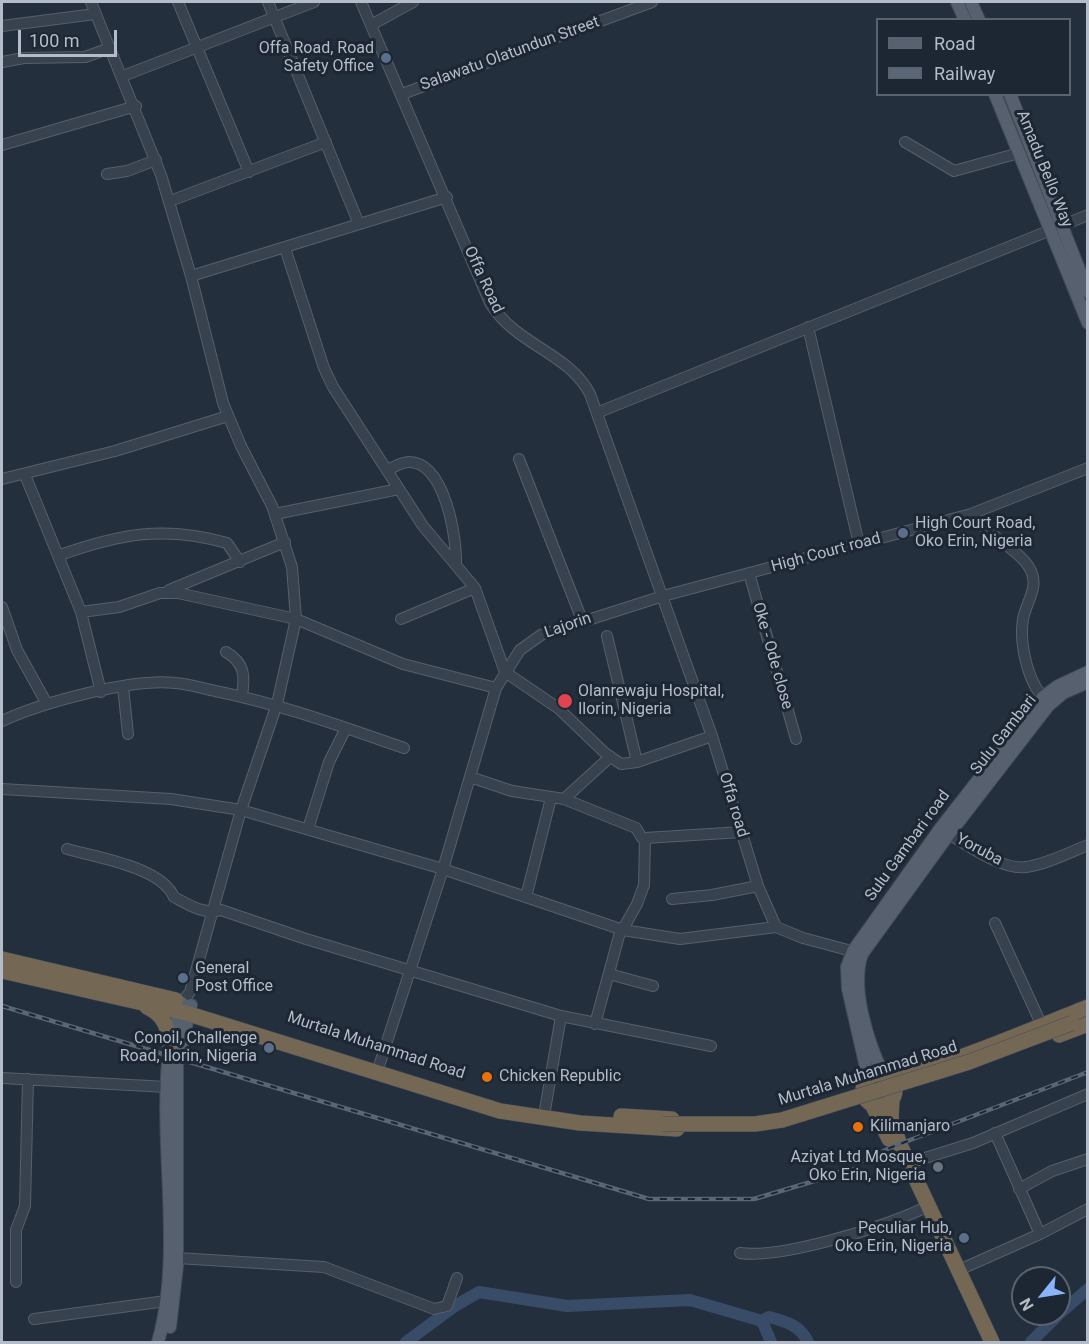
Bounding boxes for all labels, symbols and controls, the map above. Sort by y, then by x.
street label: Salawatu Olatundun Street [418,13,602,95]
scale bar [21,18,120,56]
legend [876,18,1071,96]
text: 100 m [29,30,80,51]
text: Road [934,33,975,54]
place label: Offa Road, Road Safety Office [259,39,374,77]
marker: Offa Road, Road Safety Office [379,51,393,65]
text: Railway [934,63,995,84]
street label: Amadu Bello Way [1012,108,1076,230]
street label: Offa Road [459,244,507,316]
place label: High Court Road, Oko Erin, Nigeria [915,514,1035,552]
marker: High Court Road, Oko Erin, Nigeria [896,526,910,540]
street label: High Court road [769,529,883,577]
street label: Oke - Ode close [748,600,796,712]
street label: Lajorin [542,609,594,643]
place label: Olanrewaju Hospital, Ilorin, Nigeria [578,682,724,720]
street label: Sulu Gambari [967,691,1041,779]
marker: Olanrewaju Hospital, Ilorin, Nigeria [556,692,574,710]
street label: Offa road [714,770,752,840]
street label: Sulu Gambari road [862,787,954,905]
street label: Yoruba [952,830,1006,870]
place label: General Post Office [195,959,273,997]
marker: General Post Office [176,971,190,985]
street label: Murtala Muhammad Road [285,1008,467,1084]
place label: Conoil, Challenge Road, Ilorin, Nigeria [120,1029,257,1067]
street label: Murtala Muhammad Road [776,1038,960,1110]
marker: Conoil, Challenge Road, Ilorin, Nigeria [262,1041,276,1055]
place label: Chicken Republic [499,1067,621,1087]
marker: Chicken Republic [480,1070,494,1084]
place label: Kilimanjaro [870,1117,950,1137]
marker: Kilimanjaro [851,1120,865,1134]
place label: Aziyat Ltd Mosque, Oko Erin, Nigeria [791,1148,926,1186]
marker: Aziyat Ltd Mosque, Oko Erin, Nigeria [931,1160,945,1174]
place label: Peculiar Hub, Oko Erin, Nigeria [835,1219,952,1257]
marker: Peculiar Hub, Oko Erin, Nigeria [957,1231,971,1245]
north arrow [1011,1266,1071,1326]
text: N [1016,1295,1038,1314]

